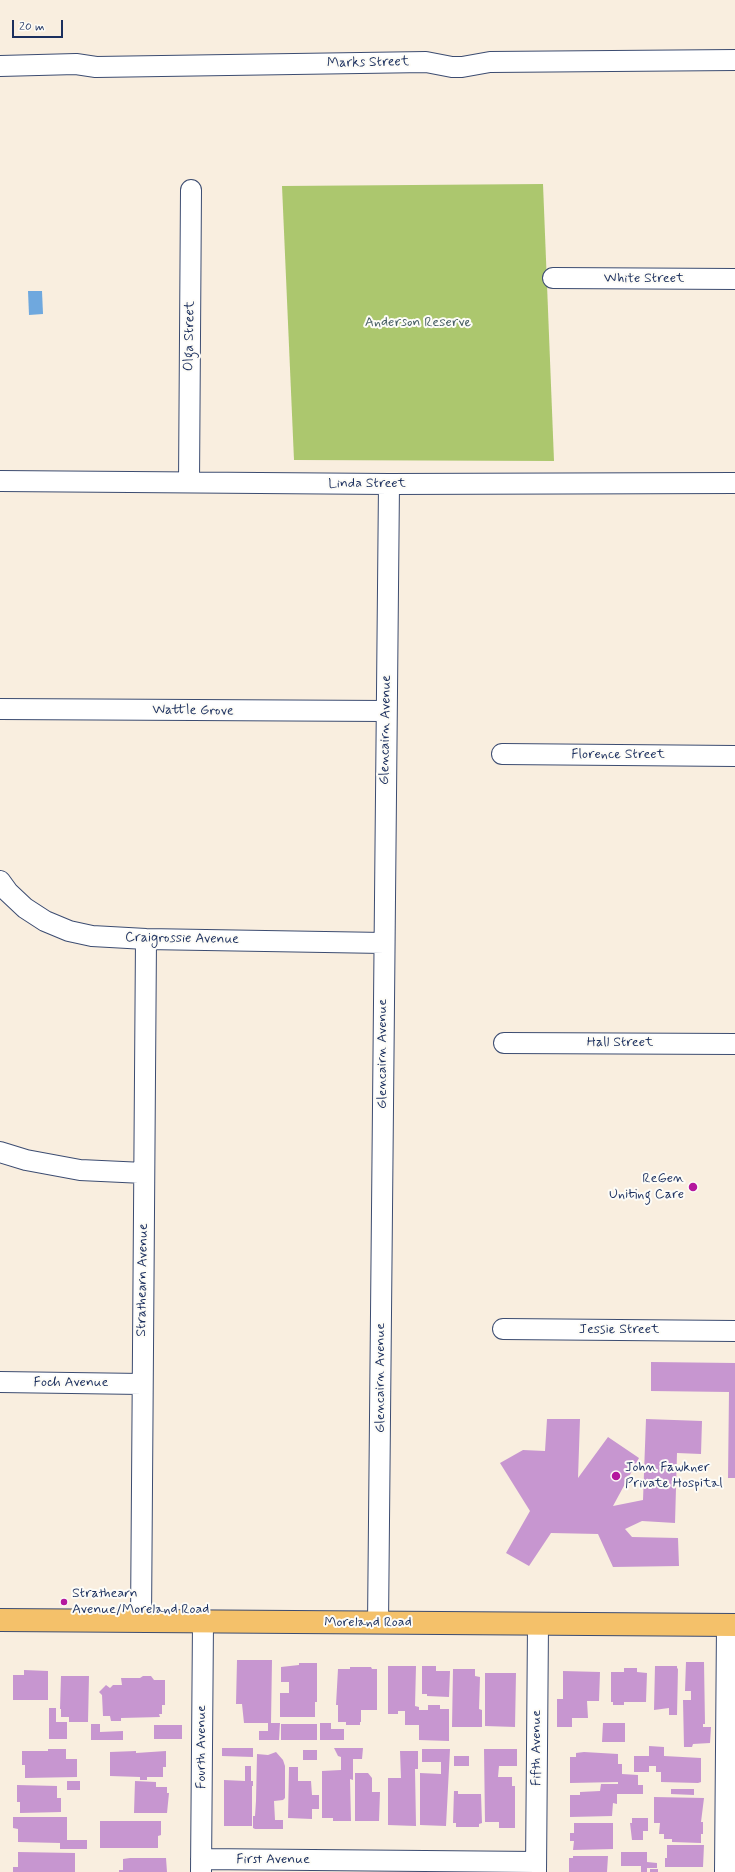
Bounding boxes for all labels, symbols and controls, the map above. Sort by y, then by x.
scale bar [14,12,65,38]
text: 20 m [19,19,45,35]
street label: Marks Street [327,54,409,72]
street label: White Street [604,271,684,287]
street label: Olga Street [181,301,199,371]
park label: Anderson Reserve [365,315,471,331]
street label: Linda Street [328,476,406,492]
street label: Glencairn Avenue [377,675,395,785]
street label: Wattle Grove [152,702,234,720]
street label: Florence Street [571,747,665,763]
street label: Craigrossie Avenue [125,930,239,948]
street label: Glencairn Avenue [375,999,391,1109]
street label: Hall Street [587,1035,653,1051]
place label: ReGen Uniting Care [609,1171,684,1204]
marker: ReGen Uniting Care [687,1181,699,1193]
street label: Strathearn Avenue [134,1223,152,1337]
street label: Jessie Street [579,1322,659,1338]
street label: Glencairn Avenue [373,1323,389,1433]
street label: Foch Avenue [34,1375,108,1391]
place label: John Fawkner Private Hospital [625,1460,723,1492]
marker: John Fawkner Private Hospital [610,1470,622,1482]
place label: Strathearn Avenue/Moreland Road [72,1586,209,1618]
marker: Strathearn Avenue/Moreland Road [59,1597,69,1607]
street label: Moreland Road [324,1615,412,1631]
street label: Fourth Avenue [194,1705,210,1789]
street label: Fifth Avenue [529,1710,545,1786]
street label: First Avenue [236,1852,310,1868]

